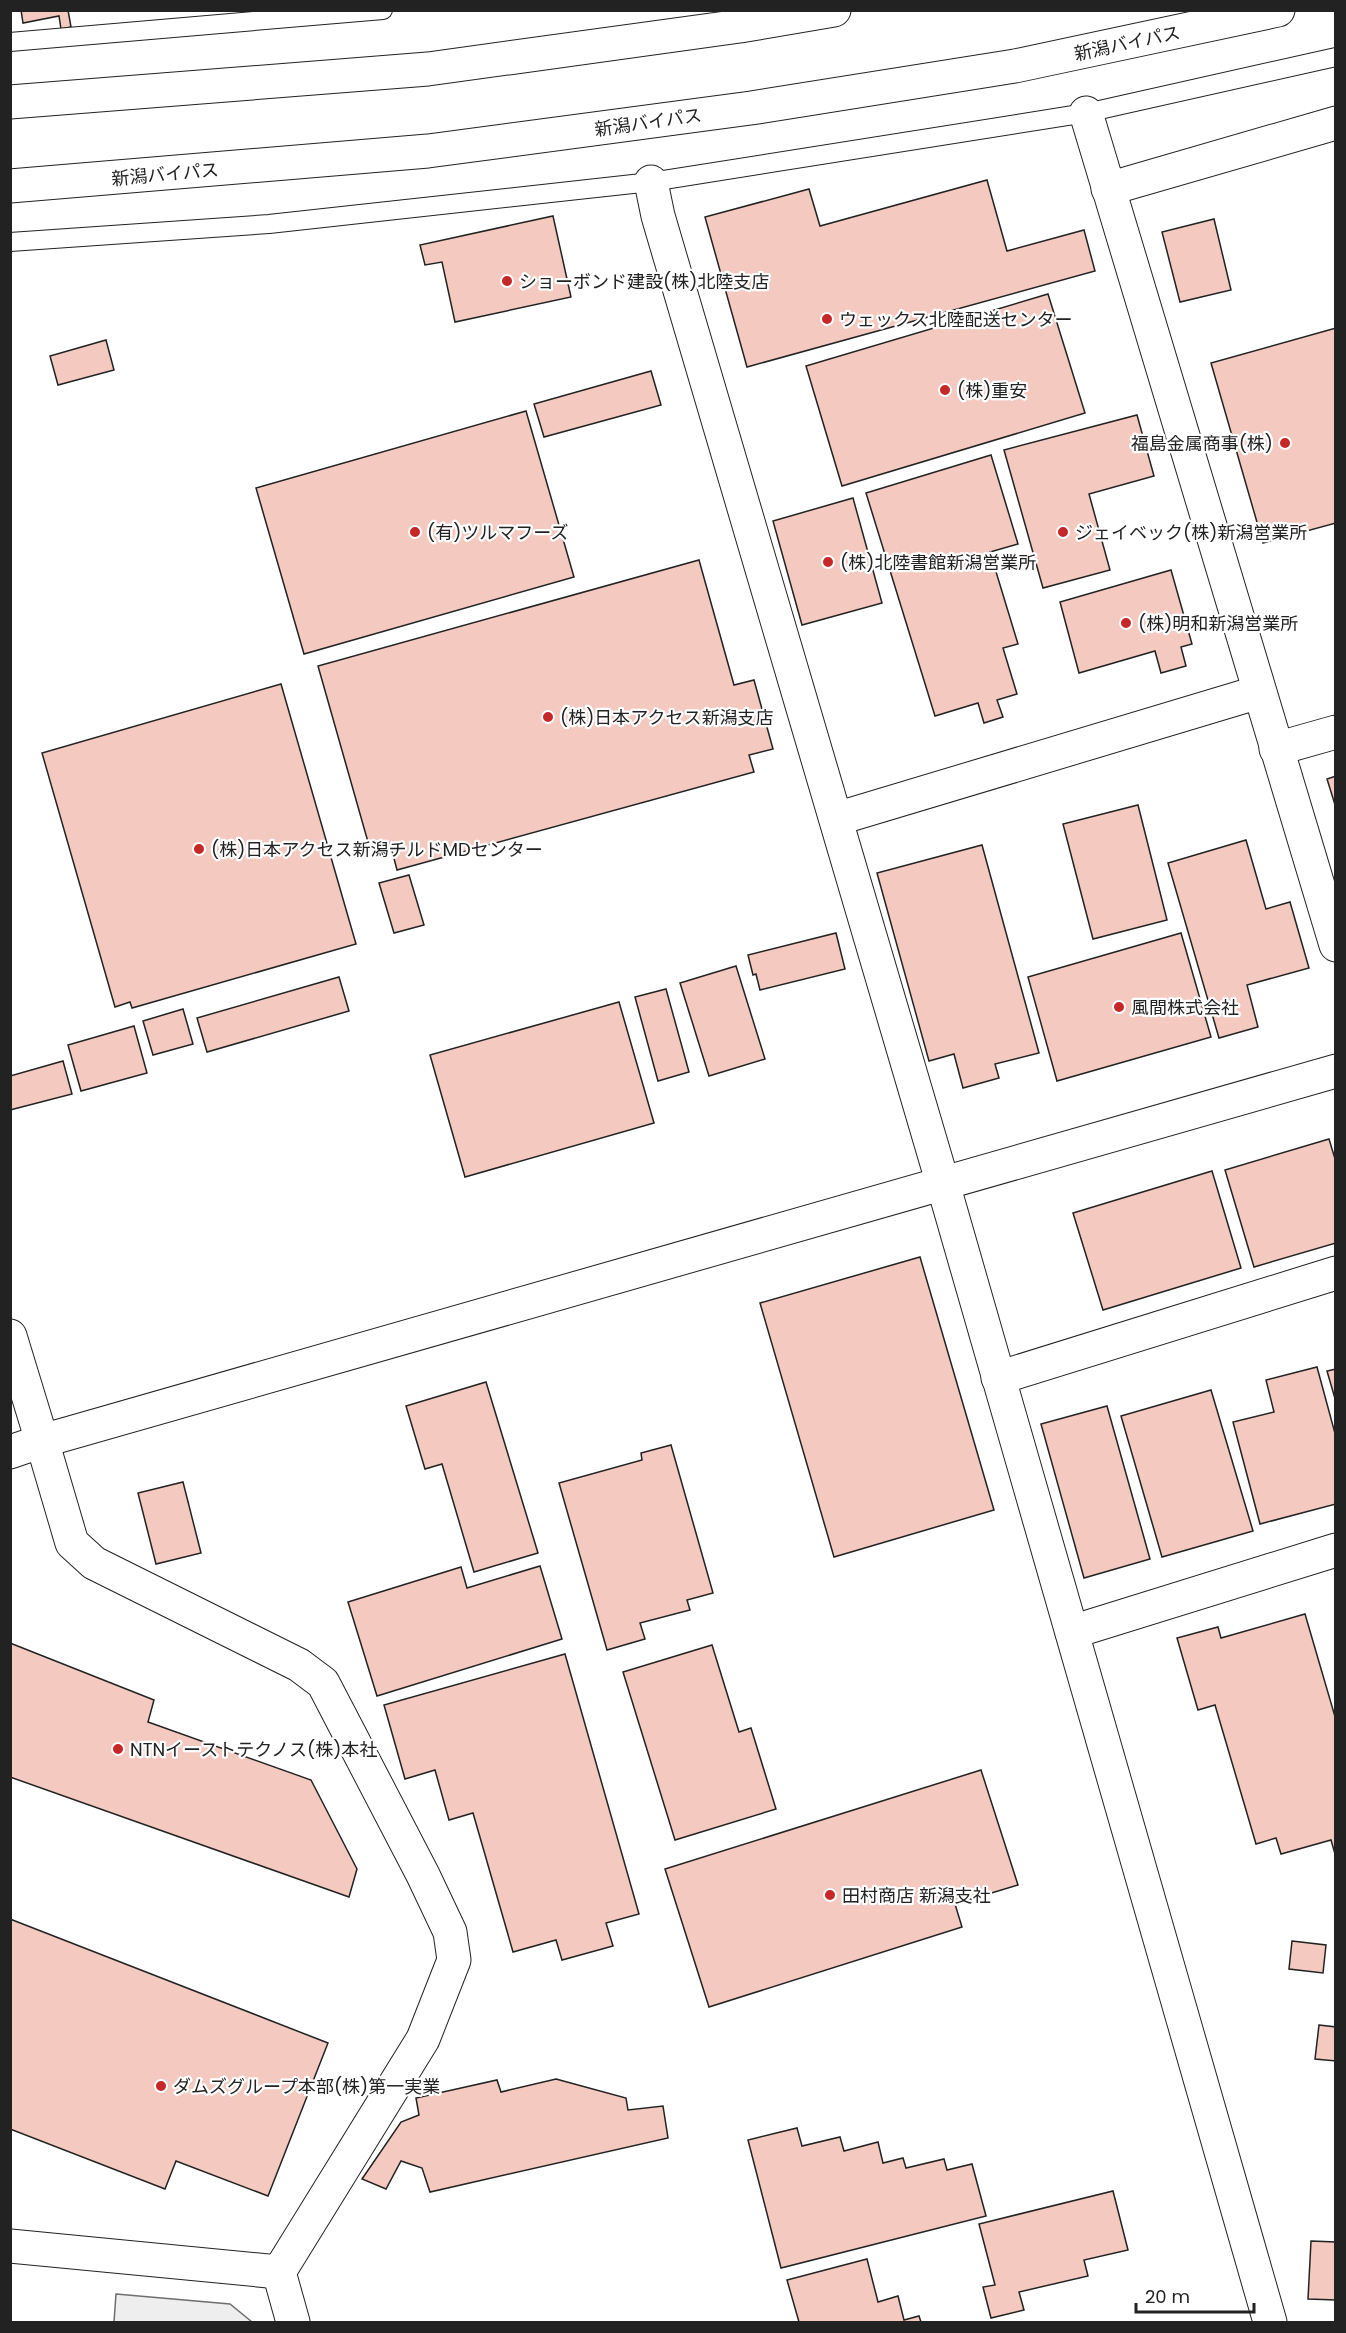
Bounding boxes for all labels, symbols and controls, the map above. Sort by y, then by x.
street label: 新潟バイパス [1072,20,1182,66]
street label: 新潟バイパス [593,102,703,142]
street label: 新潟バイパス [110,157,220,191]
place label: ショーボンド建設(株)北陸支店 [519,269,769,294]
marker: ショーボンド建設(株)北陸支店 [500,274,514,288]
place label: ウェックス北陸配送センター [839,307,1072,332]
marker: ウェックス北陸配送センター [820,312,834,326]
place label: (株)重安 [957,378,1027,403]
marker: (株)重安 [938,383,952,397]
place label: 福島金属商事(株) [1131,431,1273,456]
marker: 福島金属商事(株) [1278,436,1292,450]
place label: (有)ツルマフーズ [427,520,568,545]
place label: ジェイベック(株)新潟営業所 [1075,520,1307,545]
marker: (有)ツルマフーズ [408,525,422,539]
marker: ジェイベック(株)新潟営業所 [1056,525,1070,539]
place label: (株)北陸書館新潟営業所 [840,550,1036,575]
marker: (株)北陸書館新潟営業所 [821,555,835,569]
place label: (株)明和新潟営業所 [1138,611,1298,636]
marker: (株)明和新潟営業所 [1119,616,1133,630]
place label: (株)日本アクセス新潟支店 [560,705,773,730]
marker: (株)日本アクセス新潟支店 [541,710,555,724]
place label: (株)日本アクセス新潟チルドMDセンター [211,837,543,862]
marker: (株)日本アクセス新潟チルドMDセンター [192,842,206,856]
place label: 風間株式会社 [1131,995,1239,1020]
marker: 風間株式会社 [1112,1000,1126,1014]
place label: NTNイーストテクノス(株)本社 [130,1737,377,1762]
marker: NTNイーストテクノス(株)本社 [111,1742,125,1756]
place label: 田村商店 新潟支社 [842,1883,991,1908]
marker: 田村商店 新潟支社 [823,1888,837,1902]
place label: ダムズグループ本部(株)第一実業 [173,2074,440,2099]
marker: ダムズグループ本部(株)第一実業 [154,2079,168,2093]
scale bar [1136,2276,1254,2314]
text: 20 m [1145,2284,1190,2309]

